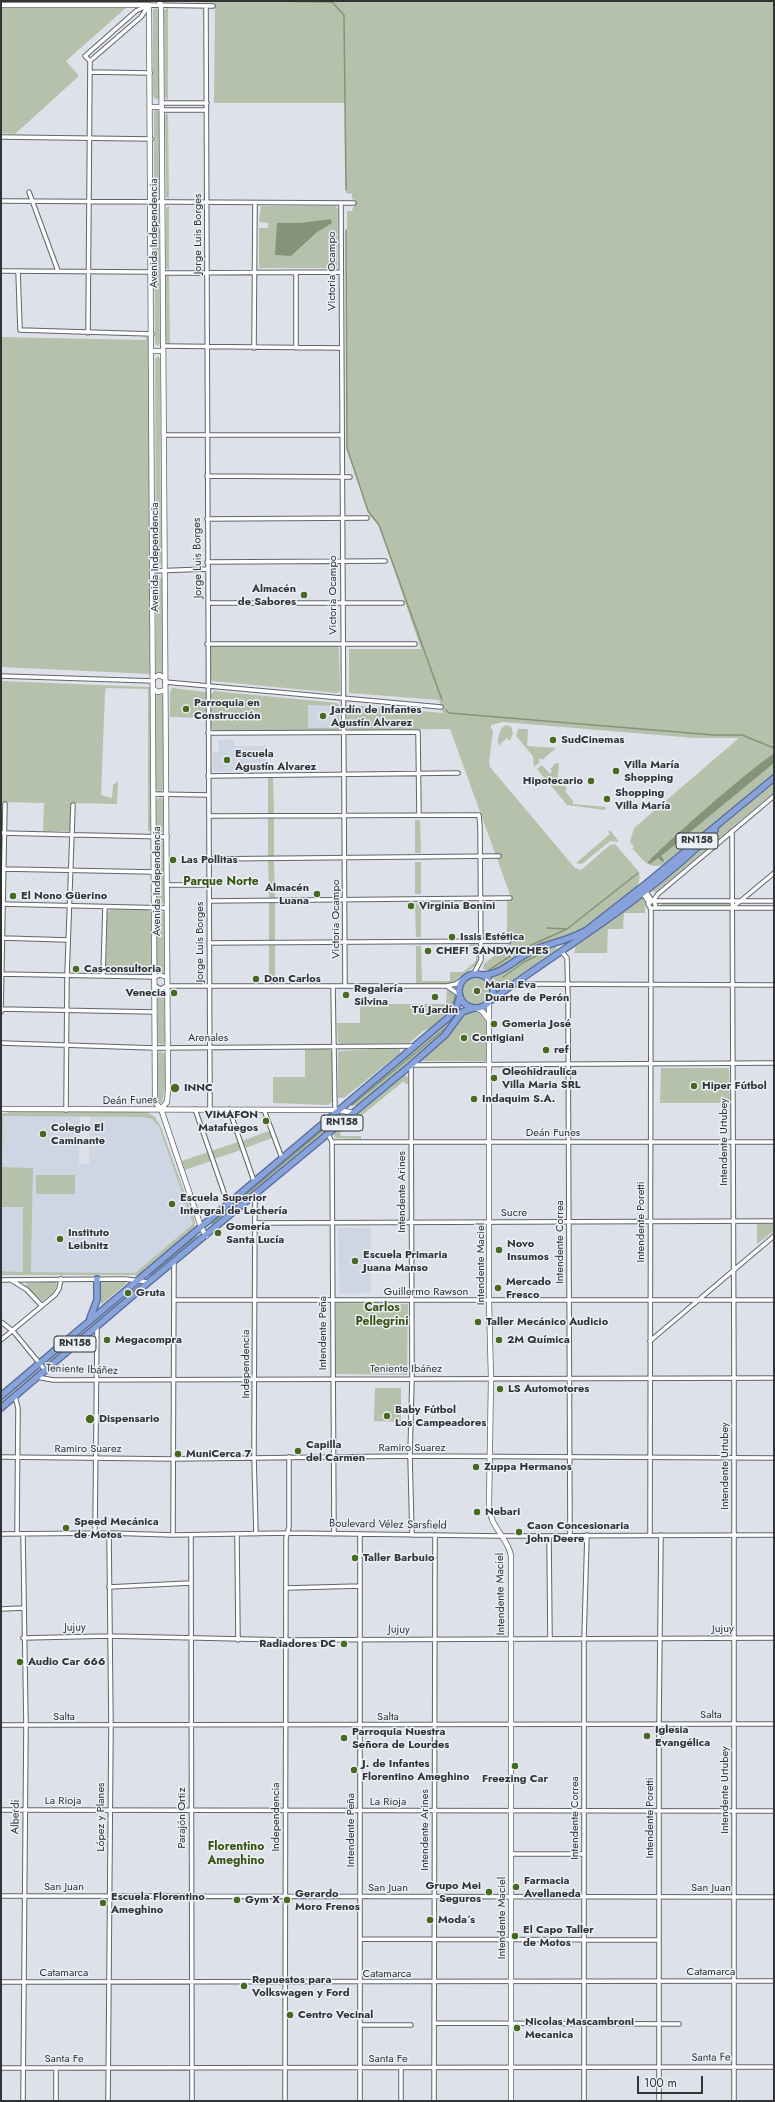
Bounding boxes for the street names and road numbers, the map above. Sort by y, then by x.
street label: Avenida Independencia [147,178,161,288]
street label: Jorge Luis Borges [191,194,205,274]
street label: Victoria Ocampo [325,231,339,311]
street label: Avenida Independencia [148,502,162,612]
street label: Jorge Luis Borges [191,518,205,598]
street label: Victoria Ocampo [326,555,340,635]
street label: Avenida Independencia [150,826,164,936]
road number: RN158 [676,833,718,849]
street label: Victoria Ocampo [329,879,343,959]
street label: Jorge Luis Borges [193,902,207,982]
street label: Arenales [188,1031,228,1045]
street label: Deán Funes [103,1094,157,1108]
street label: Intendente Urtubey [717,1098,731,1186]
road number: RN158 [321,1115,363,1131]
street label: Deán Funes [526,1126,580,1140]
street label: Intendente Arines [395,1151,409,1233]
street label: Intendente Poretti [634,1182,648,1262]
street label: Intendente Correa [553,1200,567,1284]
street label: Sucre [501,1206,527,1220]
street label: Intendente Maciel [474,1223,488,1305]
street label: Guillermo Rawson [384,1285,468,1299]
street label: Intendente Peña [316,1296,330,1370]
street label: Independencia [239,1329,253,1399]
road number: RN158 [54,1336,96,1352]
street label: Teniente Ibáñez [46,1362,118,1378]
street label: Teniente Ibáñez [370,1362,442,1376]
street label: Intendente Urtubey [718,1422,732,1510]
street label: Ramiro Suarez [378,1441,446,1455]
street label: Ramiro Suarez [54,1442,122,1456]
street label: Boulevard Vélez Sarsfield [329,1517,447,1533]
street label: Intendente Maciel [494,1553,508,1635]
street label: Jujuy [64,1621,86,1635]
street label: Jujuy [712,1622,734,1636]
street label: Jujuy [388,1623,410,1637]
street label: Salta [700,1708,722,1722]
street label: Salta [53,1710,75,1724]
street label: Salta [377,1710,399,1724]
street label: Intendente Urtubey [718,1746,732,1834]
street label: Intendente Correa [568,1776,582,1860]
street label: Intendente Poretti [643,1778,657,1858]
street label: Independencia [269,1782,283,1852]
street label: López y Planes [94,1783,108,1851]
street label: Parajón Ortiz [175,1788,189,1848]
street label: Intendente Arines [418,1789,432,1871]
street label: Intendente Peña [344,1793,358,1867]
street label: La Rioja [45,1794,81,1808]
street label: La Rioja [370,1795,406,1809]
street label: Alberdi [9,1800,23,1834]
street label: Intendente Maciel [495,1877,509,1959]
street label: San Juan [44,1880,84,1894]
street label: San Juan [368,1881,408,1895]
street label: San Juan [691,1881,731,1895]
street label: Catamarca [687,1965,735,1979]
street label: Catamarca [40,1966,88,1980]
street label: Catamarca [363,1967,411,1981]
street label: Santa Fe [691,2051,731,2065]
street label: Santa Fe [44,2052,84,2066]
street label: Santa Fe [368,2052,408,2066]

